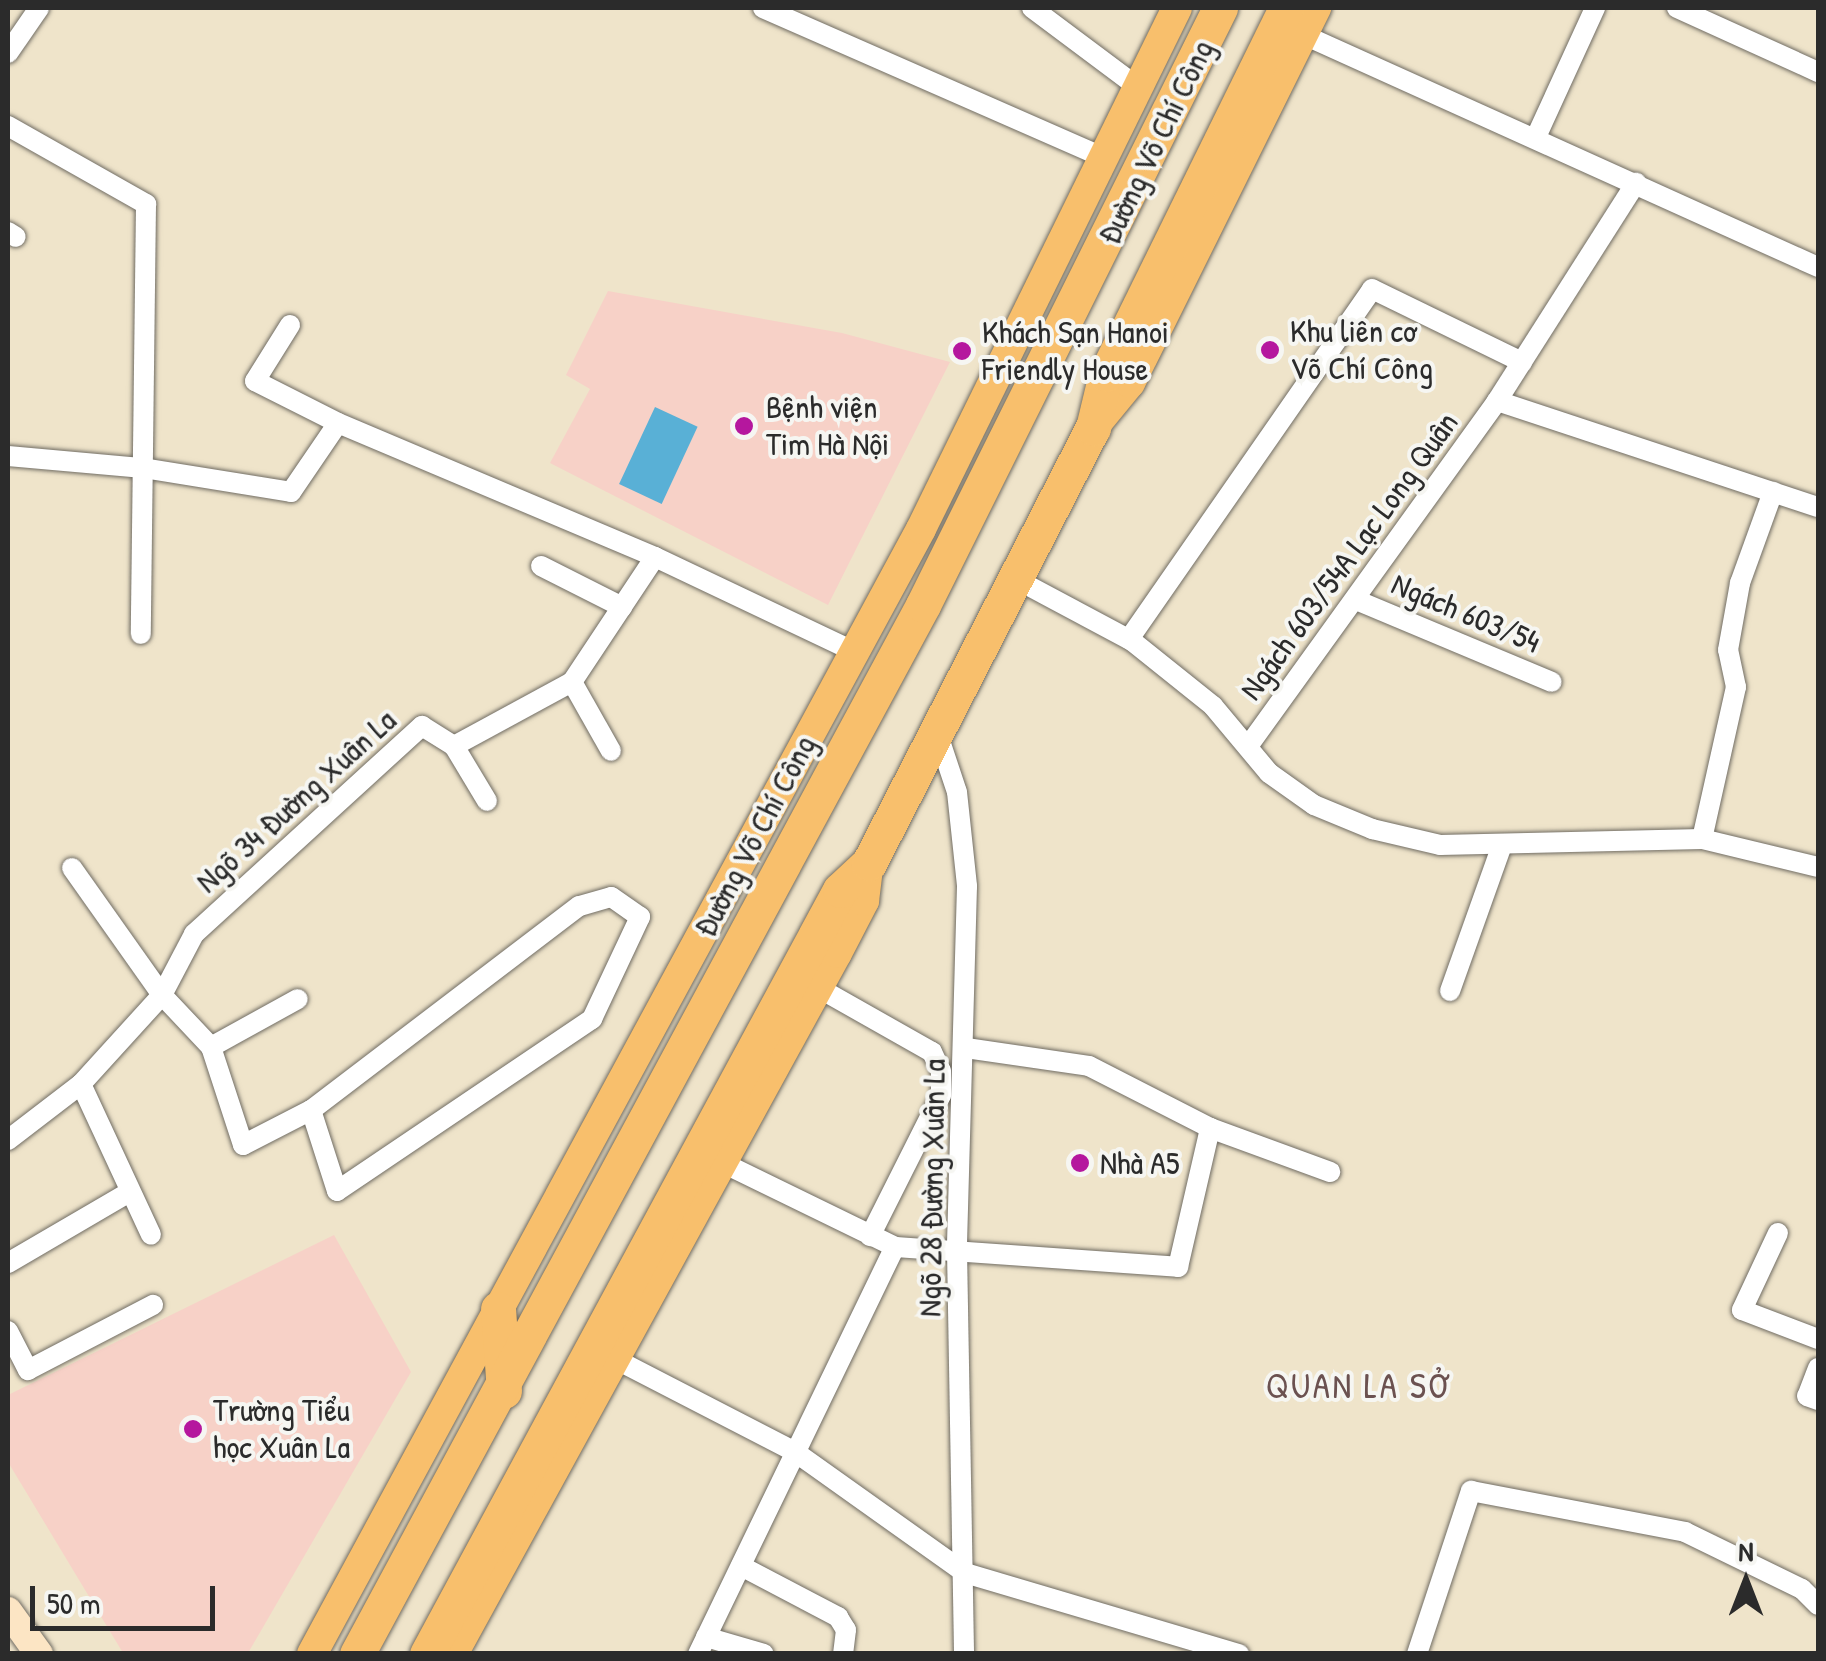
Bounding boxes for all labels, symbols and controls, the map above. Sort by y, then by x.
street label: Đường Võ Chí Công [1090,34,1222,250]
place label: Khu liên cơ Võ Chí Công [1290,313,1433,388]
place label: Khách Sạn Hanoi Friendly House [982,314,1169,389]
marker: Khu liên cơ Võ Chí Công [1259,339,1281,361]
marker: Khách Sạn Hanoi Friendly House [951,340,973,362]
place label: Bệnh viện Tim Hà Nội [766,389,889,464]
street label: Ngách 603/54A Lạc Long Quân [1232,405,1466,707]
marker: Bệnh viện Tim Hà Nội [731,413,757,439]
street label: Ngách 603/54 [1386,565,1546,661]
street label: Ngõ 34 Đường Xuân La [188,701,404,901]
street label: Đường Võ Chí Công [686,729,824,943]
street label: Ngõ 28 Đường Xuân La [911,1059,953,1317]
place label: Nhà A5 [1100,1144,1180,1182]
marker: Nhà A5 [1069,1152,1091,1174]
district label: QUAN LA SỞ [1266,1365,1450,1407]
place label: Trường Tiểu học Xuân La [213,1392,350,1467]
marker: Trường Tiểu học Xuân La [182,1418,204,1440]
north arrow [1696,1531,1796,1631]
text: N [1739,1532,1753,1570]
scale bar [35,1566,220,1628]
text: 50 m [47,1583,100,1623]

